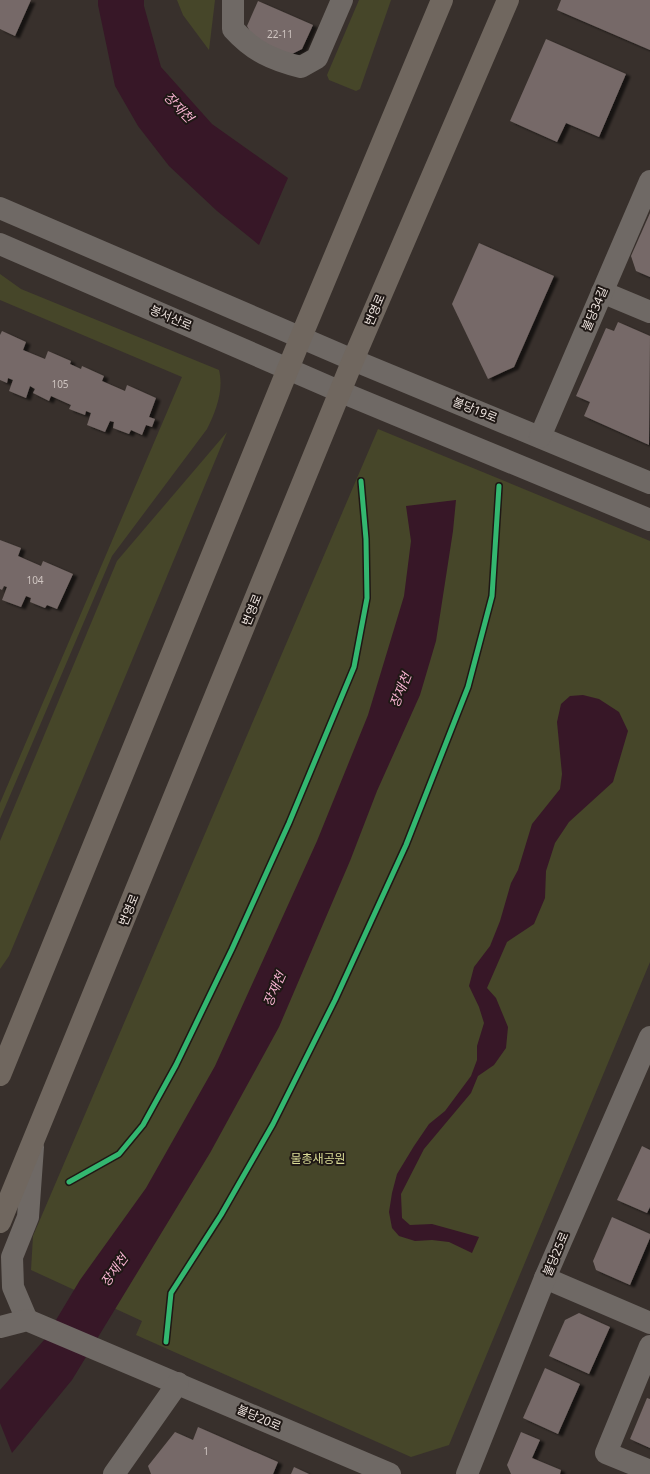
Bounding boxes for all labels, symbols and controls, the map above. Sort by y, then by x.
house number: 22-11 [267,27,293,41]
water label: 장재천 [160,88,199,127]
street label: 불당34길 [578,284,612,334]
street label: 번영로 [360,291,389,328]
street label: 봉서산로 [148,301,195,334]
house number: 105 [51,377,69,391]
street label: 불당19로 [450,393,500,426]
house number: 104 [26,573,44,587]
street label: 번영로 [237,591,266,628]
water label: 장재천 [385,669,415,710]
street label: 번영로 [114,891,143,928]
water label: 장재천 [258,968,290,1009]
park label: 물총새공원 [290,1150,346,1167]
street label: 불당25로 [539,1229,573,1279]
water label: 장재천 [96,1249,132,1290]
street label: 불당20로 [234,1401,284,1435]
house number: 1 [203,1444,209,1458]

